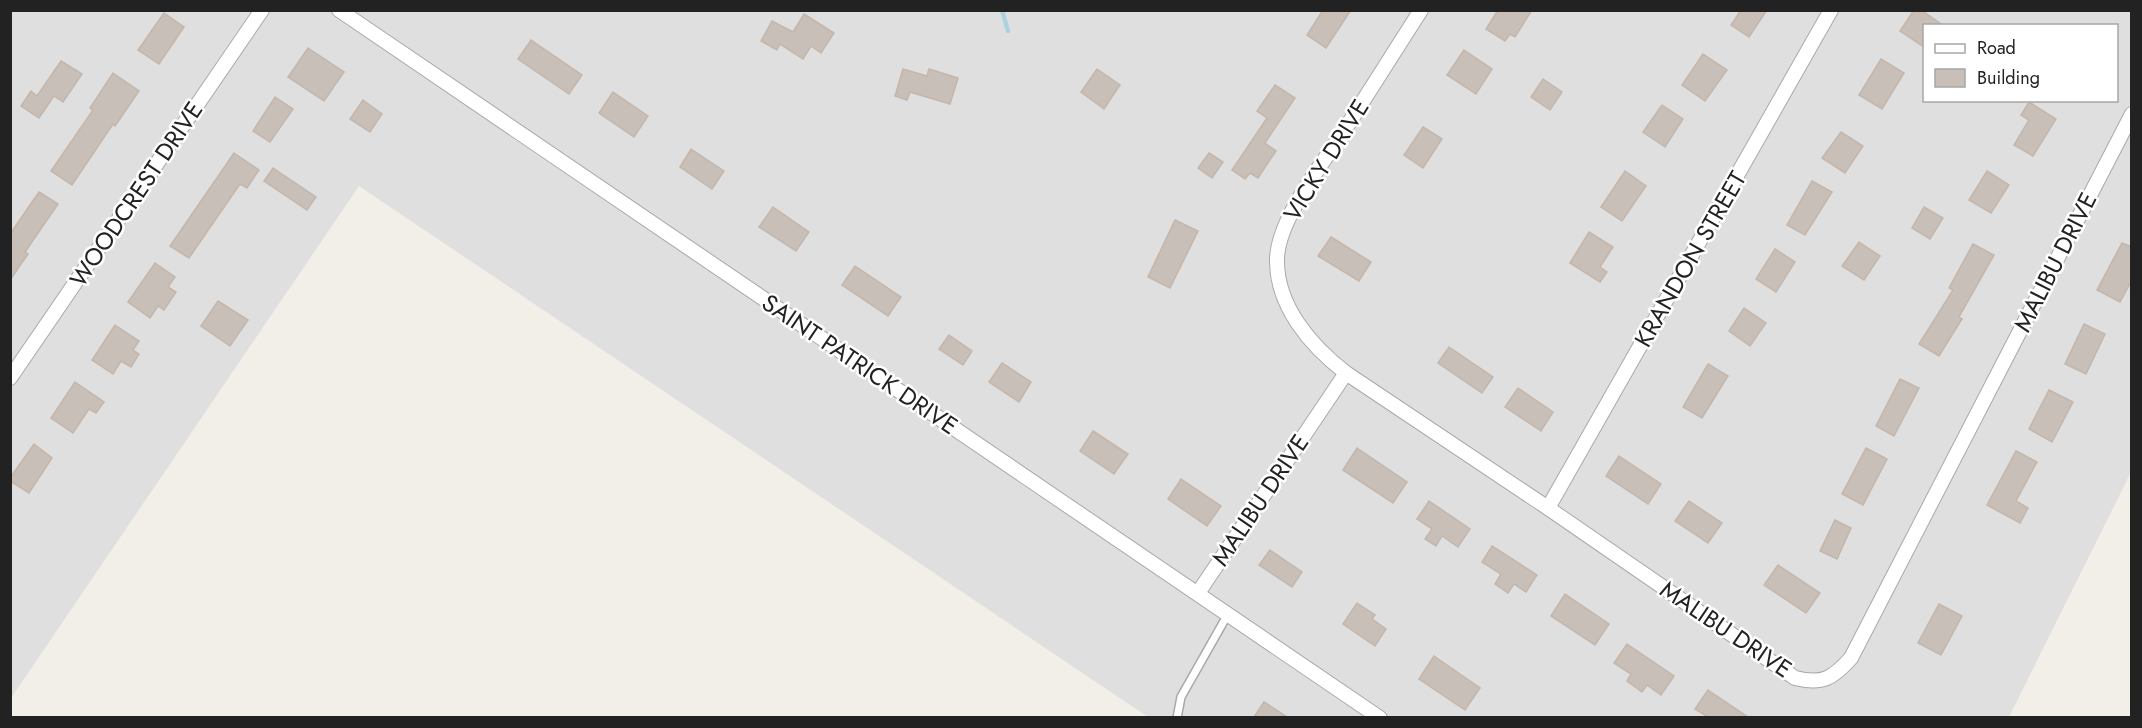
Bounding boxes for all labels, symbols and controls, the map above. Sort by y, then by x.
legend [1923,24,2118,102]
text: Road [1977,35,2016,61]
text: Building [1977,65,2040,91]
street label: VICKY DRIVE [1275,92,1377,228]
street label: WOODCREST DRIVE [61,94,211,294]
street label: KRANDON STREET [1625,165,1755,353]
street label: MALIBU DRIVE [2005,186,2105,338]
street label: SAINT PATRICK DRIVE [755,285,965,443]
street label: MALIBU DRIVE [1203,427,1317,573]
street label: MALIBU DRIVE [1653,572,1799,686]

